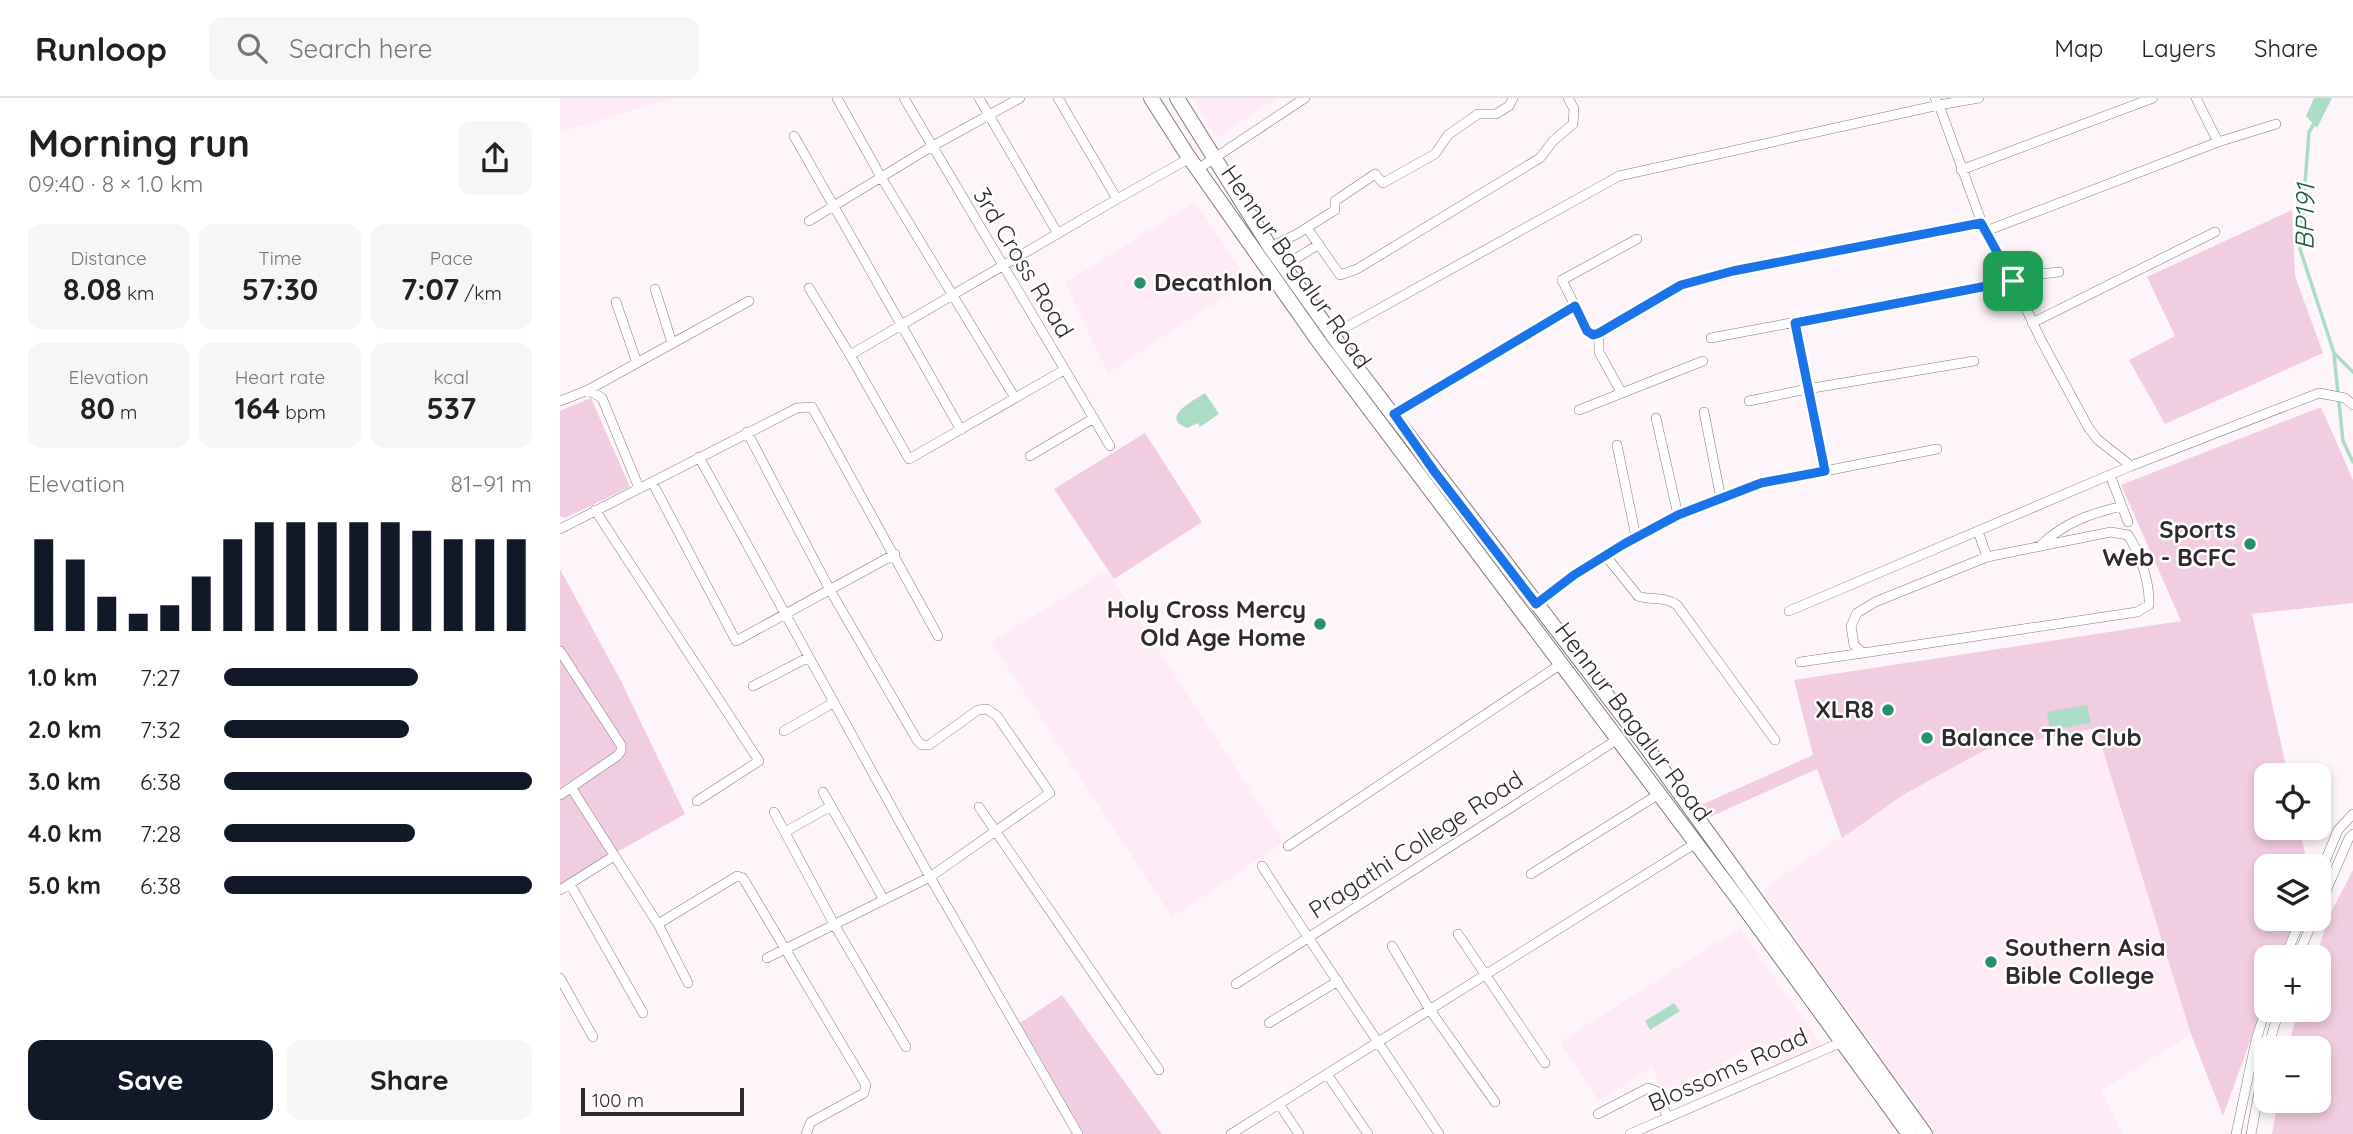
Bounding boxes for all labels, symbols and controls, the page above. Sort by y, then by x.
search box [209,17,699,80]
text: Runloop [35,28,167,69]
icon: search [233,29,271,67]
text: Search here [289,32,432,65]
text: Map [2054,33,2103,63]
text: Layers [2141,33,2216,63]
text: Share [2254,33,2318,63]
text: Morning run [28,119,250,167]
button: share [458,121,532,195]
street label: Hennur Bagalur Road [1215,159,1379,374]
text: 09:40 · 8 × 1.0 km [28,169,203,198]
water label: BP191 [2287,181,2322,250]
street label: 3rd Cross Road [967,182,1080,343]
text: Distance [71,246,147,270]
text: Time [258,246,302,270]
text: Pace [430,246,473,270]
pin [1983,251,2043,311]
icon: arrive [1994,262,2032,300]
place label: Decathlon [1154,267,1272,297]
text: 8.08 [63,270,122,308]
text: 57:30 [242,270,318,308]
text: 7:07 [401,270,459,308]
marker: Decathlon [1132,275,1148,291]
text: km [122,281,154,305]
text: /km [459,281,502,305]
text: Elevation [69,365,149,389]
text: Heart rate [235,365,325,389]
text: kcal [434,365,469,389]
text: 80 [80,389,115,427]
text: 164 [234,389,280,427]
text: 537 [426,389,476,427]
text: m [115,400,137,424]
text: bpm [280,400,326,424]
text: Elevation [28,469,125,498]
text: 81–91 m [451,469,532,498]
place label: Sports Web - BCFC [2102,514,2236,572]
marker: Sports Web - BCFC [2242,536,2258,552]
place label: Holy Cross Mercy Old Age Home [1107,594,1306,652]
marker: Holy Cross Mercy Old Age Home [1312,616,1328,632]
street label: Hennur Bagalur Road [1549,616,1719,827]
text: 1.0 km [28,663,98,692]
text: 7:27 [140,663,180,692]
place label: XLR8 [1815,694,1874,724]
marker: XLR8 [1880,702,1896,718]
text: 2.0 km [28,715,102,744]
text: 7:32 [140,715,181,744]
place label: Balance The Club [1941,722,2142,752]
marker: Balance The Club [1919,730,1935,746]
map controls [2254,763,2331,1113]
button: locate [2254,763,2331,840]
street label: Pragathi College Road [1303,764,1528,925]
text: 3.0 km [28,767,101,796]
text: 6:38 [140,767,181,796]
text: 4.0 km [28,819,102,848]
text: 7:28 [140,819,181,848]
button: layers [2254,854,2331,931]
text: 5.0 km [28,871,101,900]
text: 6:38 [140,871,181,900]
place label: Southern Asia Bible College [2005,932,2166,990]
button: + [2254,945,2331,1022]
marker: Southern Asia Bible College [1983,954,1999,970]
street label: Blossoms Road [1643,1020,1812,1118]
button: − [2254,1036,2331,1113]
button: Save [28,1040,273,1120]
button: Share [287,1040,532,1120]
scale bar [581,1085,744,1117]
text: 100 m [592,1088,644,1112]

